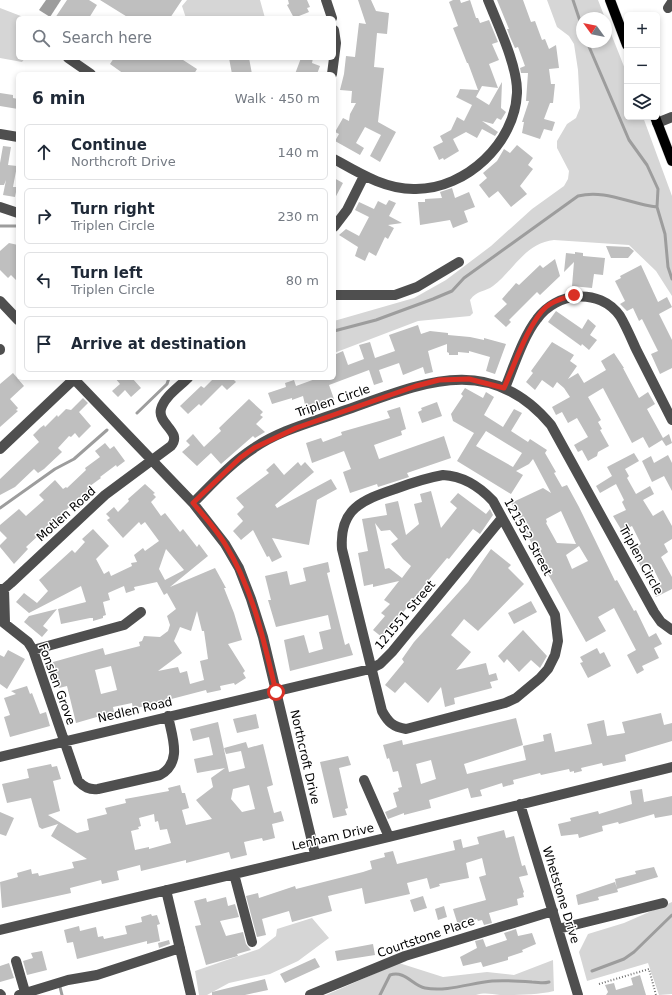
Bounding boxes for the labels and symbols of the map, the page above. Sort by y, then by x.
north arrow [576,12,612,48]
route end [565,286,583,304]
street label: Triplen Circle [293,382,372,421]
street label: Motlen Road [34,484,98,544]
street label: 121552 Street [501,496,555,578]
street label: Triplen Circle [616,522,666,597]
street label: 121551 Street [372,577,438,652]
street label: Fonslen Grove [36,641,78,727]
route start [267,683,285,701]
street label: Nedlen Road [96,695,174,725]
street label: Northcroft Drive [287,708,323,806]
street label: Lenham Drive [291,821,375,853]
street label: Whetstone Drive [540,845,582,945]
street label: Courtstone Place [376,914,476,960]

